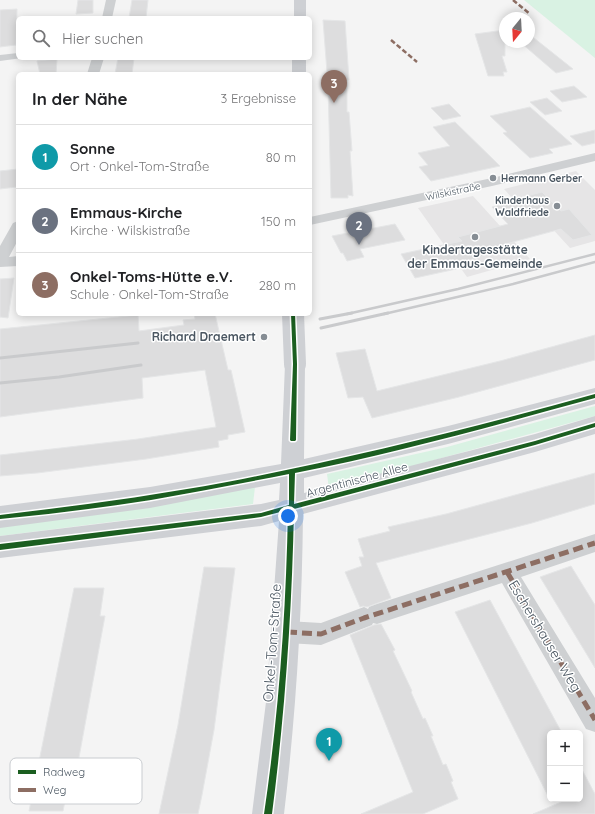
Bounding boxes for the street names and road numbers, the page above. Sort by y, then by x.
street label: Wilskistraße [424,179,482,204]
street label: Argentinische Allee [304,459,410,500]
street label: Eschershauser Weg [504,577,586,695]
street label: Onkel-Tom-Straße [259,583,285,703]

